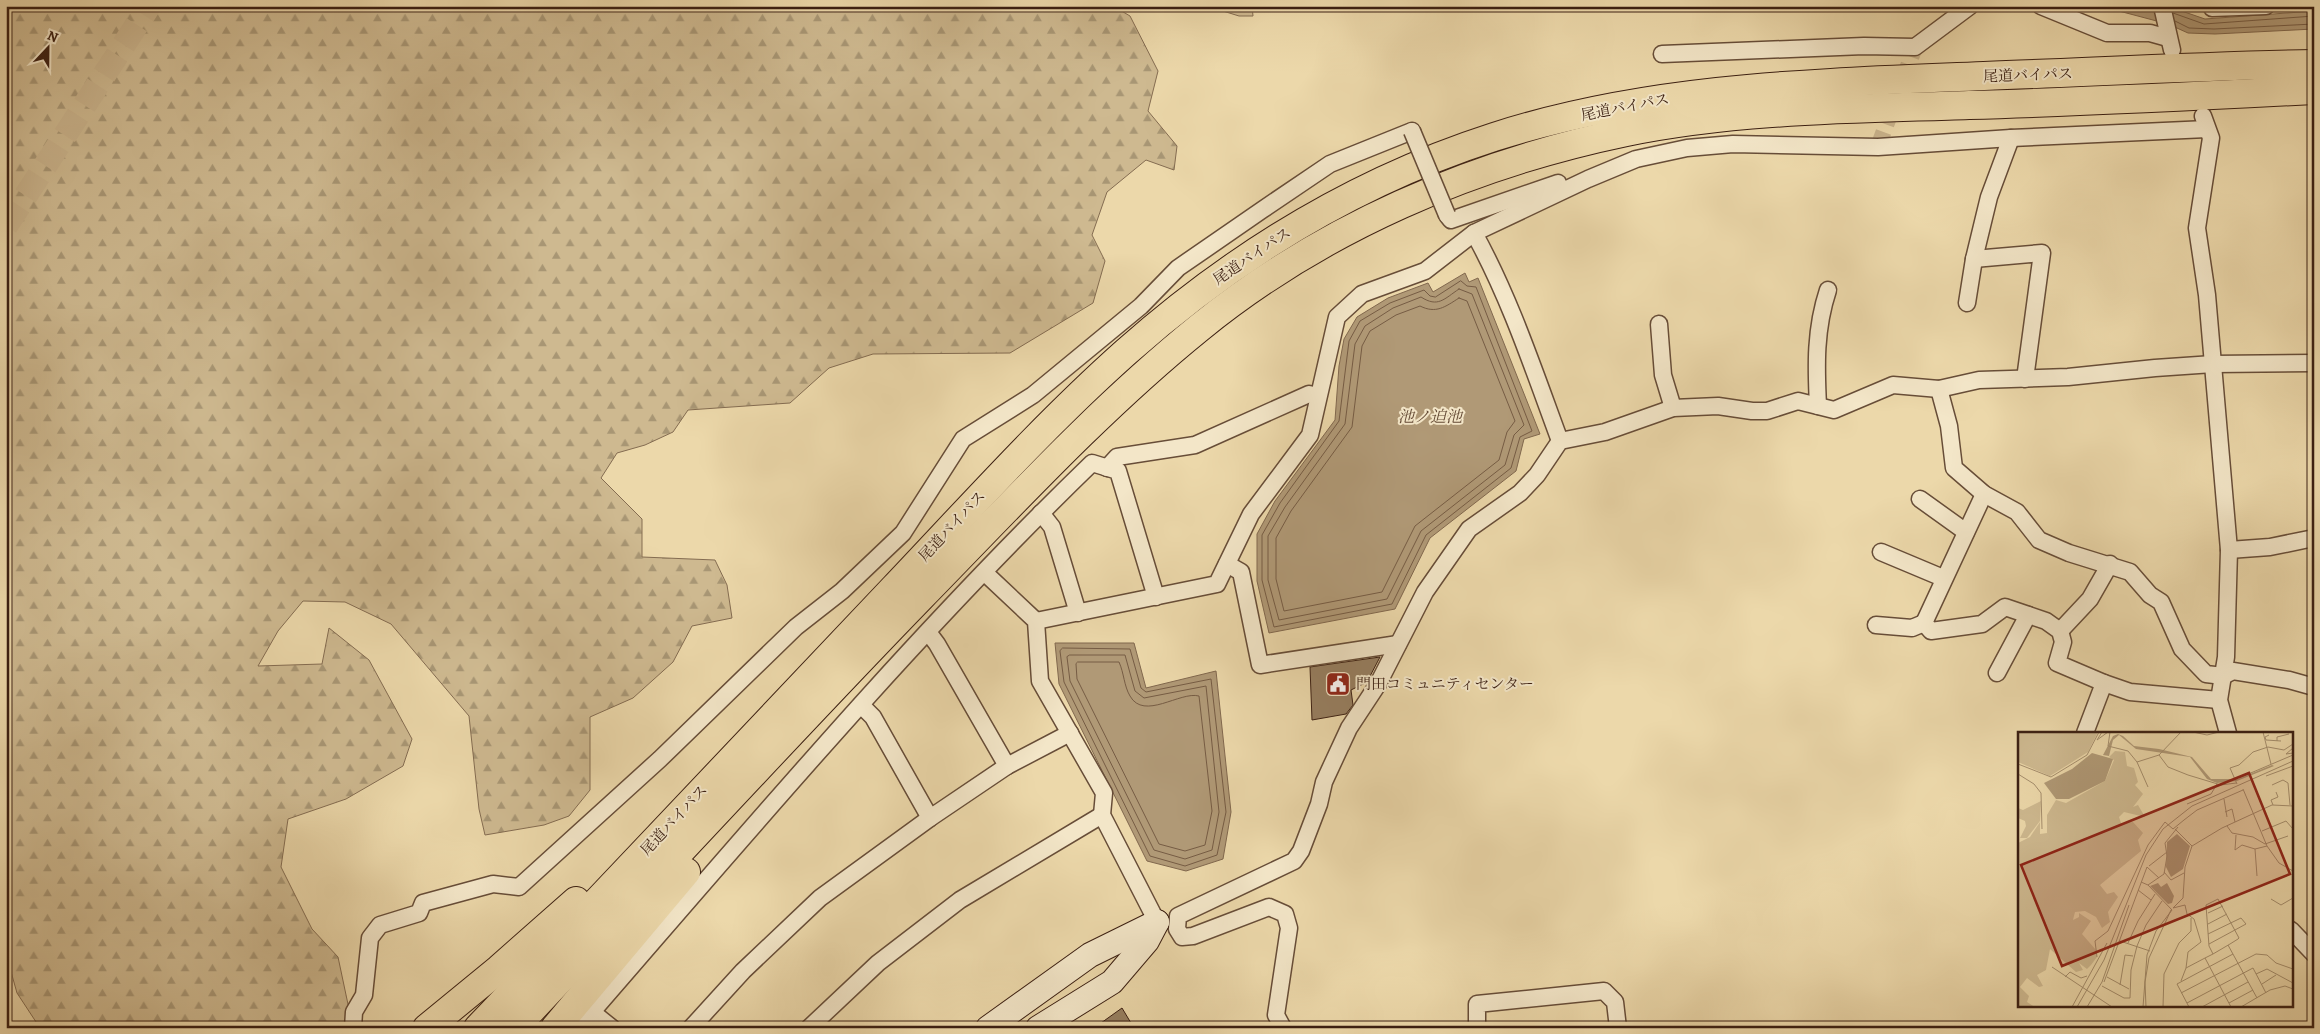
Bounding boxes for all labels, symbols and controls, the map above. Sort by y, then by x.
north arrow [22,22,72,72]
text: N [44,26,61,47]
street label: 尾道バイパス [1983,63,2073,87]
street label: 尾道バイパス [1579,89,1671,125]
street label: 尾道バイパス [1209,223,1295,289]
water label: 池ノ迫池 [1398,406,1464,428]
street label: 尾道バイパス [914,486,990,566]
public building icon: 門田コミュニティセンター [1325,671,1351,697]
place label: 門田コミュニティセンター [1356,674,1534,694]
inset map [2018,732,2292,1006]
street label: 尾道バイパス [636,780,712,860]

